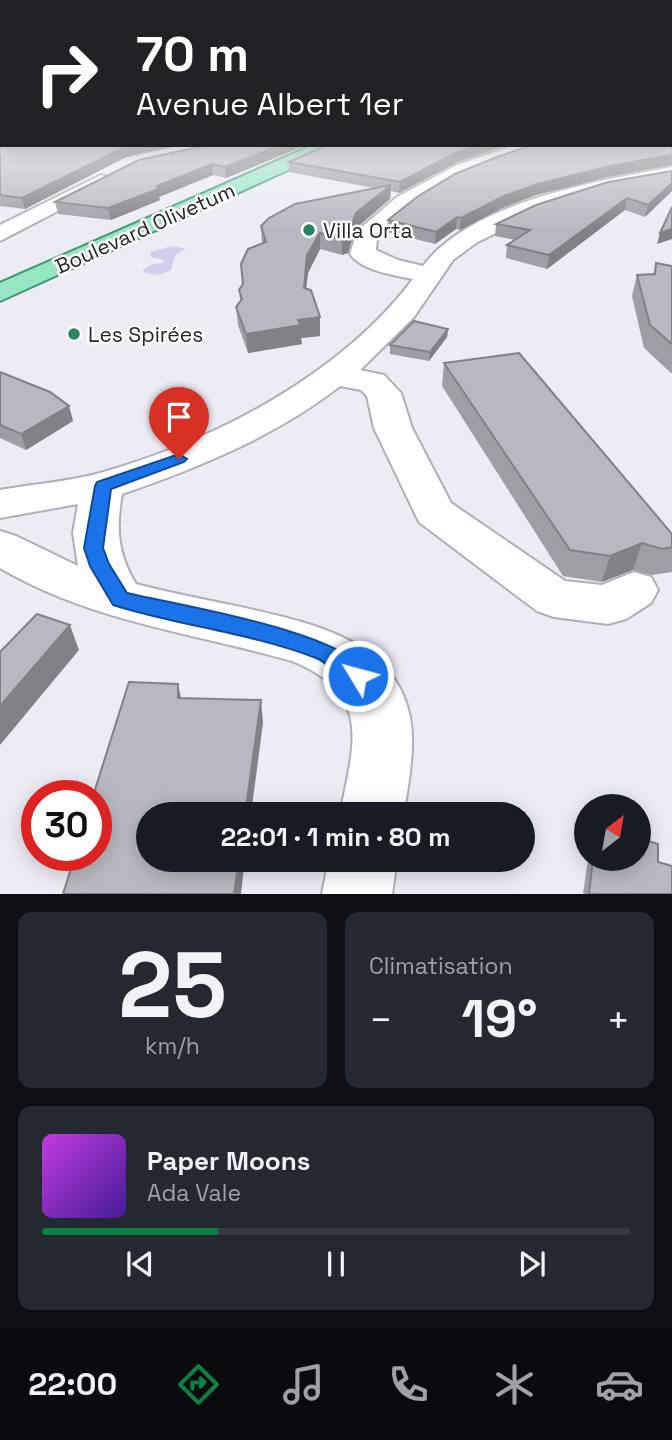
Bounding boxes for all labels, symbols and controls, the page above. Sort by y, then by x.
text: 70 m [136,23,249,85]
icon: right [21,28,112,119]
text: Avenue Albert 1er [136,84,404,124]
street label: Boulevard Olivetum [51,176,239,280]
place label: Villa Orta [323,217,413,244]
marker: Villa Orta [301,222,317,238]
place label: Les Spirées [88,321,203,348]
marker: Les Spirées [66,326,82,342]
pin [149,387,209,459]
icon: arrive [160,398,198,436]
position arrow [321,639,395,713]
speed limit sign: 30 [21,780,112,871]
north arrow [574,794,651,872]
map controls [574,794,651,871]
text: 22:01 · 1 min · 80 m [221,820,450,854]
text: 25 [118,927,227,1044]
text: Climatisation [369,951,513,981]
text: 19° [461,986,538,1052]
text: − [369,996,393,1044]
text: + [606,996,630,1044]
text: km/h [145,1031,200,1061]
text: Paper Moons [147,1144,310,1178]
text: Ada Vale [147,1178,241,1208]
icon: previous [121,1245,159,1283]
icon: pause [317,1245,355,1283]
icon: next [513,1245,551,1283]
icon: directions [174,1360,223,1409]
icon: music [279,1360,328,1409]
icon: phone [384,1360,433,1409]
icon: climate [490,1360,539,1409]
icon: car [595,1360,644,1409]
text: 22:00 [28,1364,117,1404]

